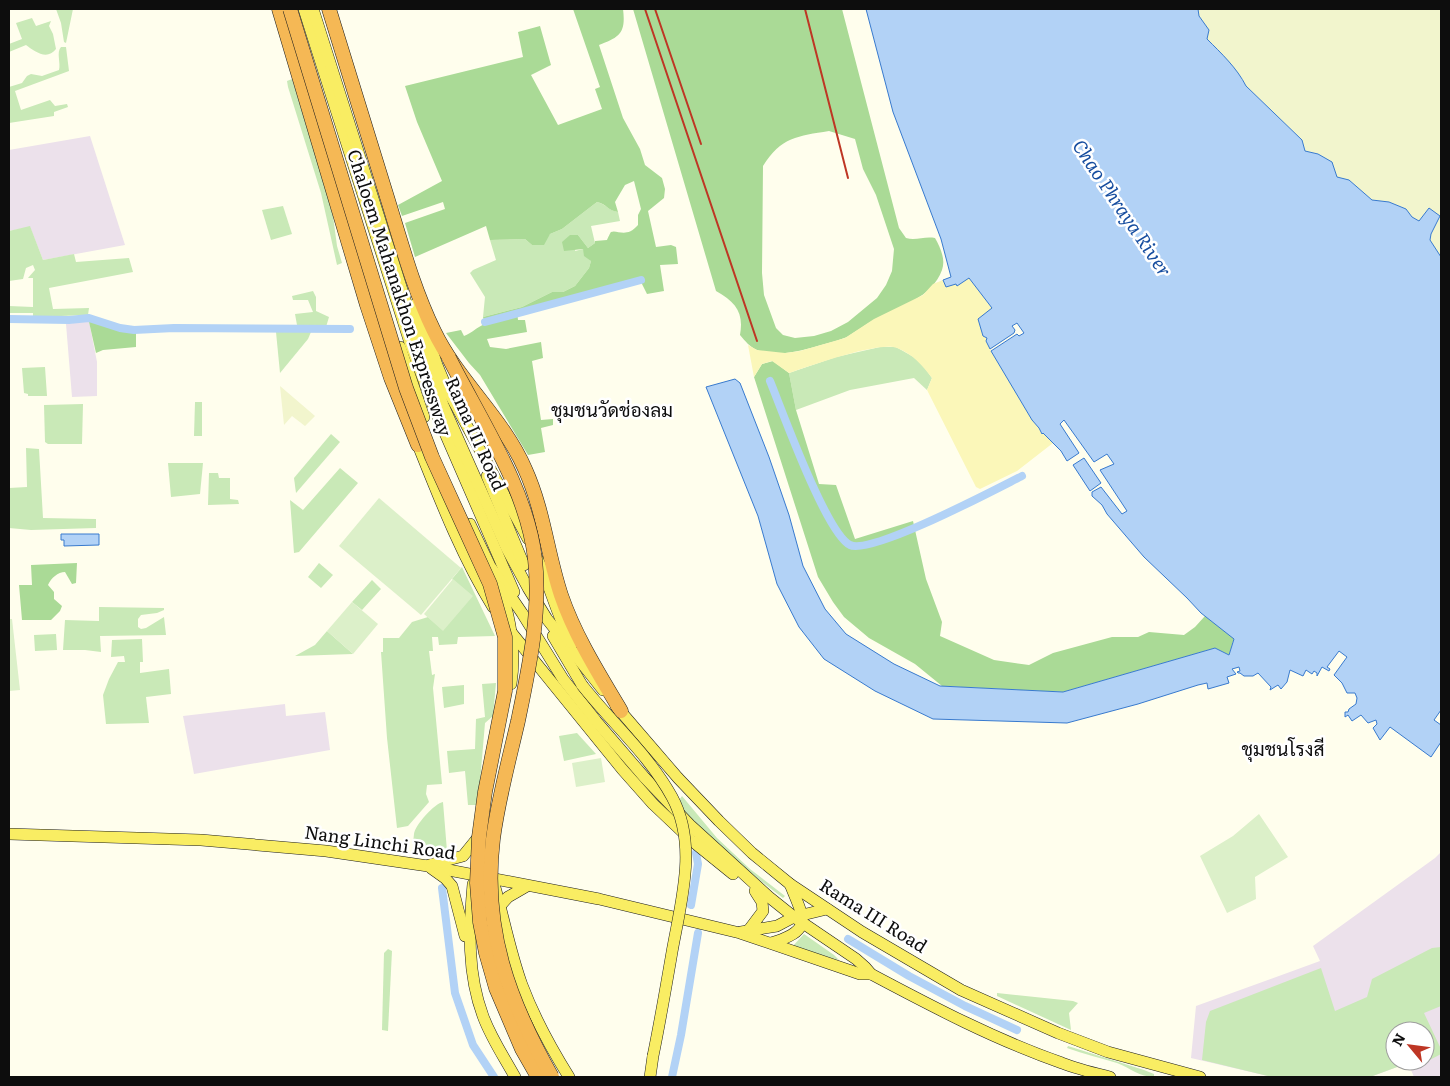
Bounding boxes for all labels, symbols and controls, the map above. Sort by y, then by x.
water label: Chao Phraya River [1067,133,1179,282]
street label: Chaloem Mahanakhon Expressway [341,146,460,440]
street label: Rama III Road [439,372,514,495]
district label: ชุมชนวัดช่องลม [551,395,673,423]
district label: ชุมชนโรงสี [1242,734,1324,762]
street label: Nang Linchi Road [303,818,458,865]
street label: Rama III Road [815,871,933,959]
north arrow [1385,1021,1435,1071]
text: N [1386,1029,1409,1049]

